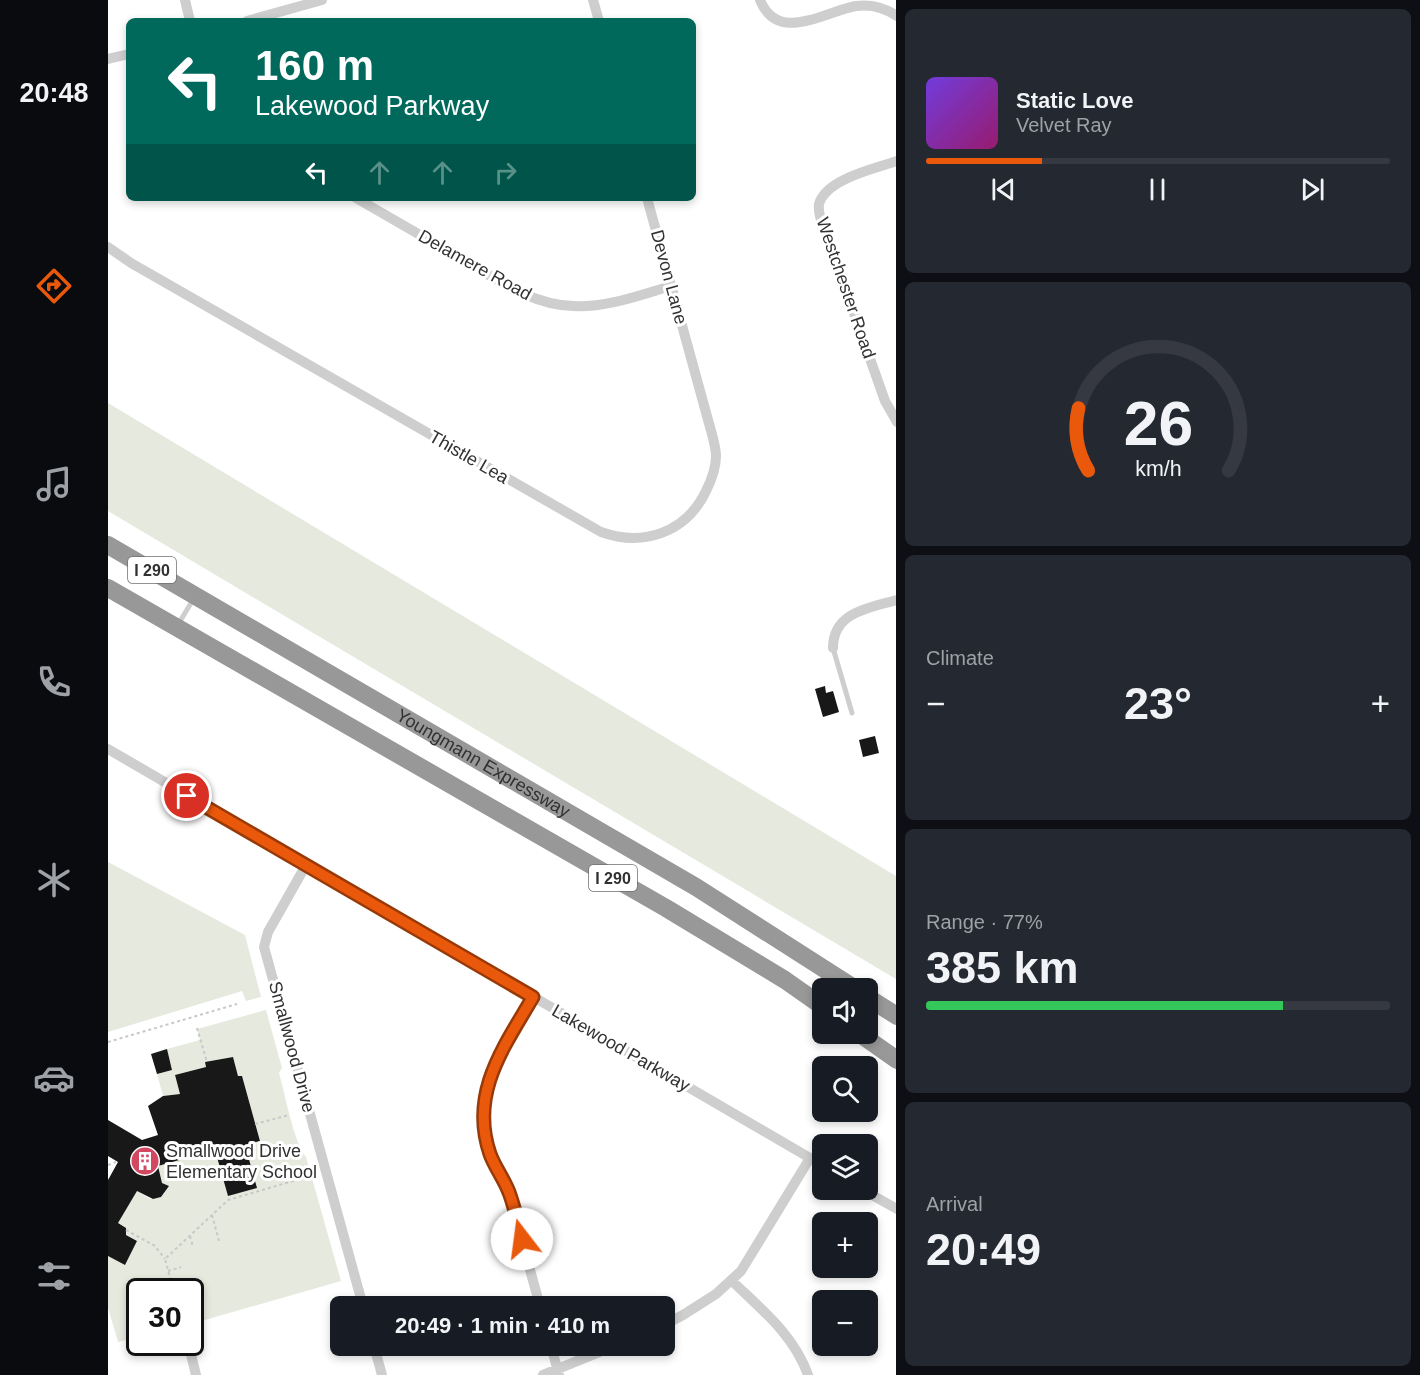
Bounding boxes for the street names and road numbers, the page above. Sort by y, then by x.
street label: Westchester Road [812,215,880,361]
street label: Delamere Road [415,226,535,304]
street label: Devon Lane [647,228,691,326]
street label: Thistle Lea [426,426,513,488]
road number: I 290 [128,557,176,583]
street label: Youngmann Expressway [393,705,574,822]
road number: I 290 [589,865,637,891]
street label: Smallwood Drive [265,979,319,1115]
street label: Lakewood Parkway [548,1000,694,1096]

